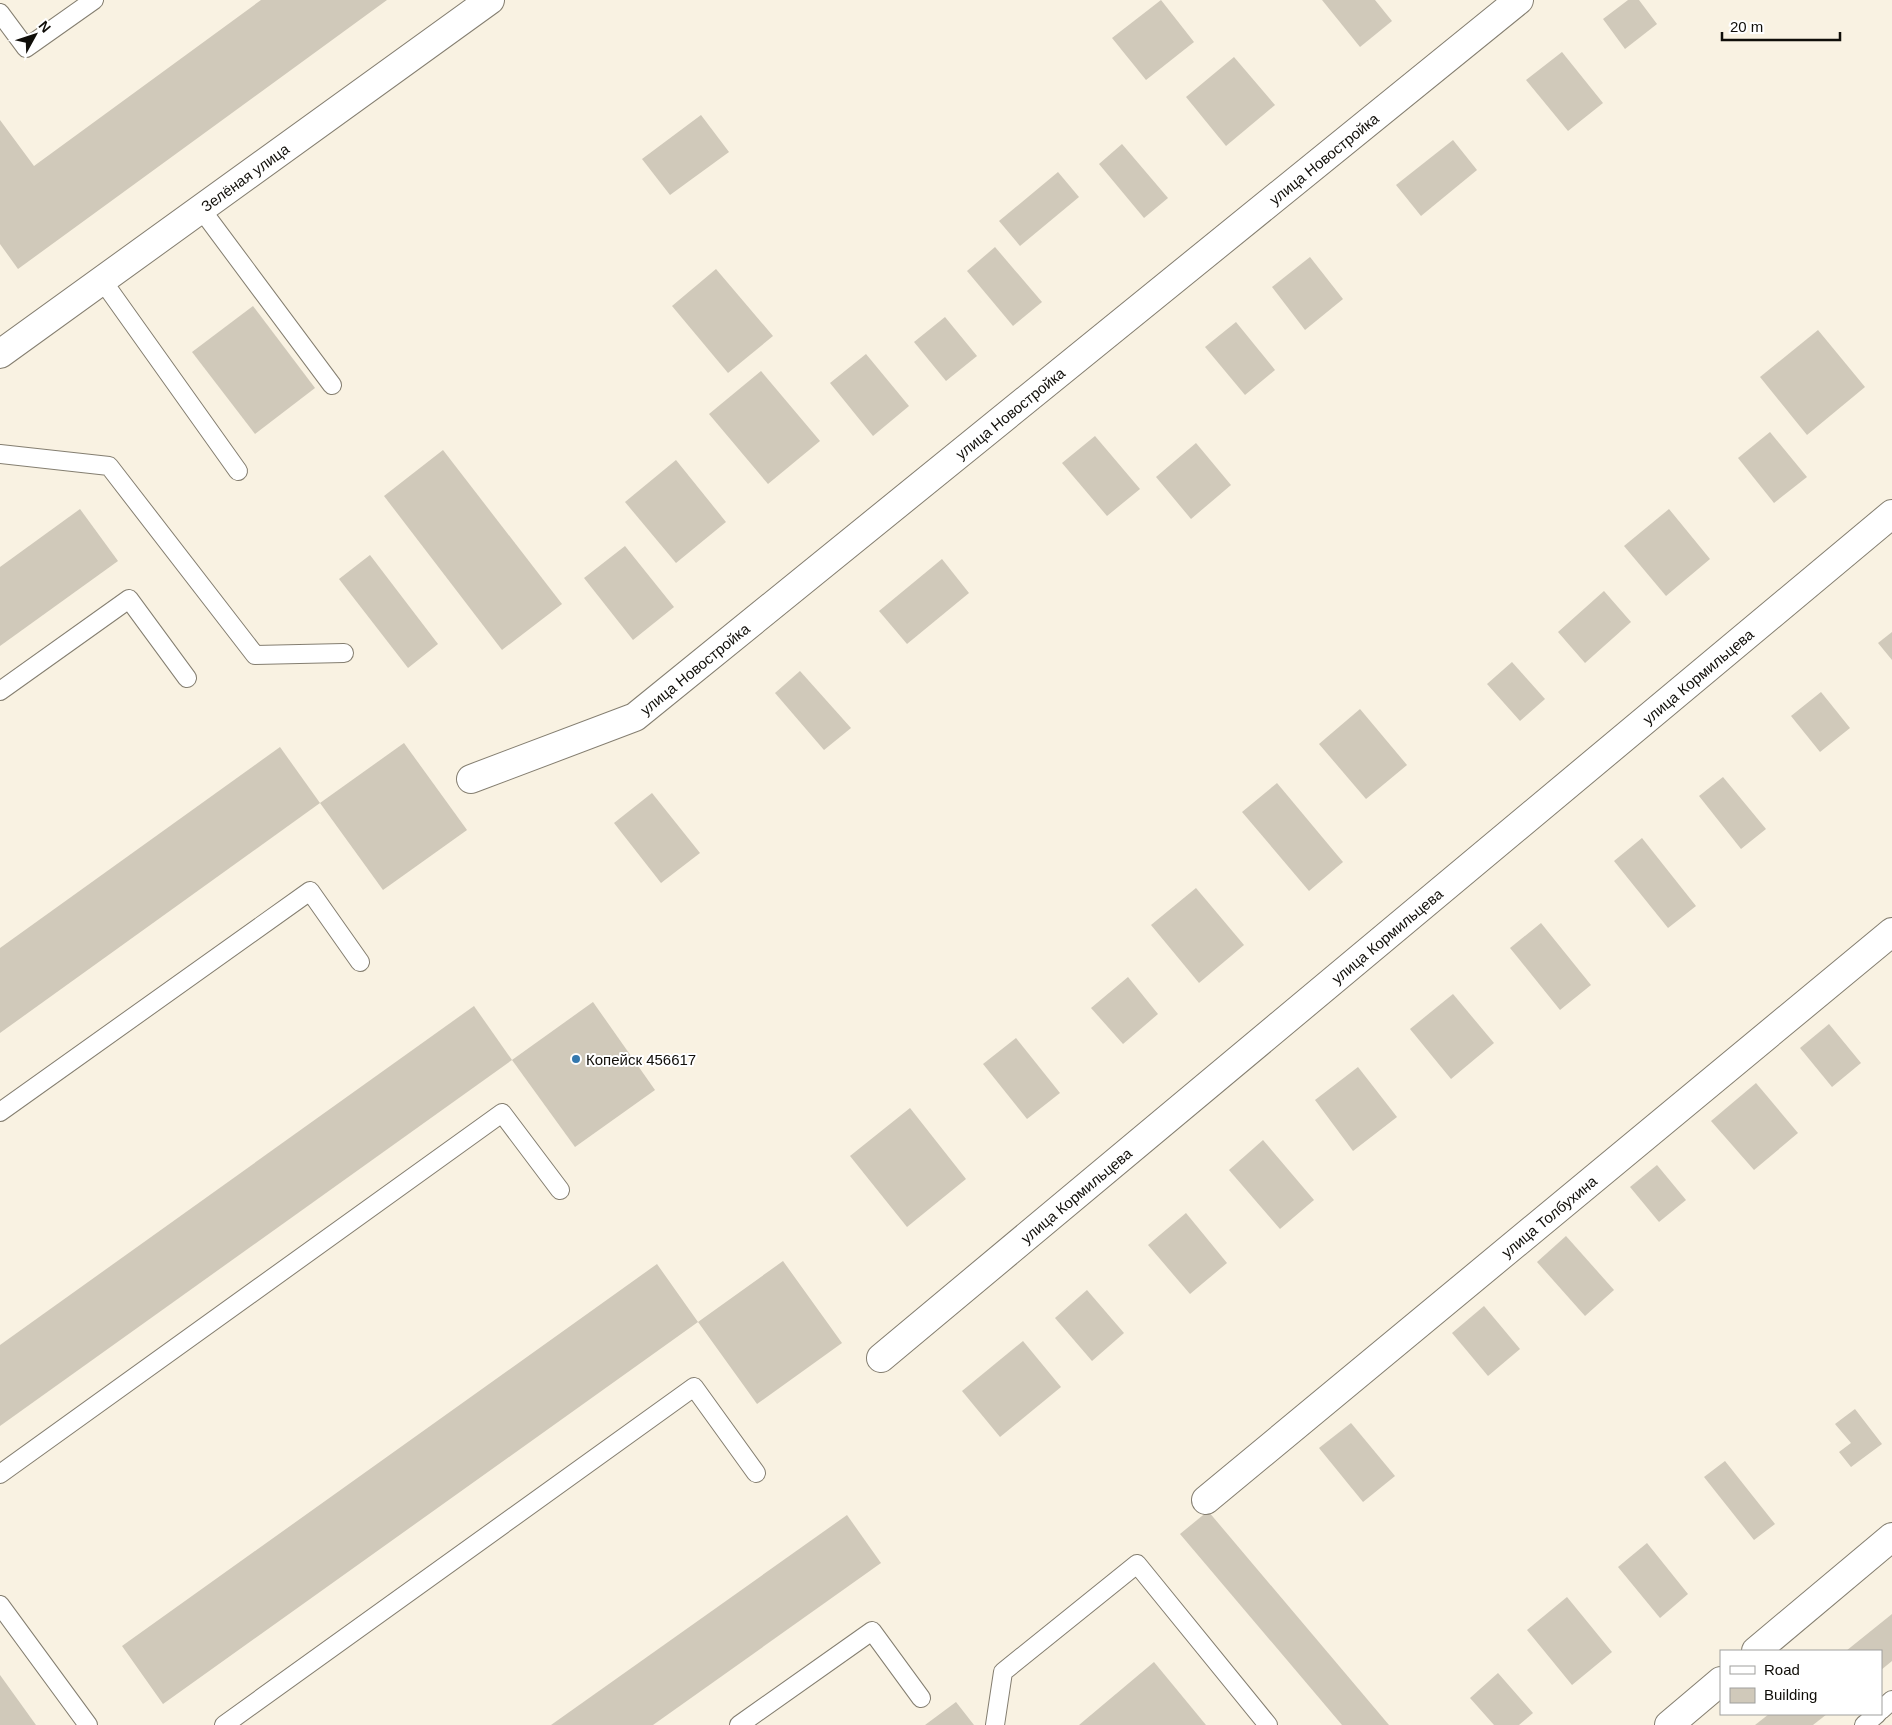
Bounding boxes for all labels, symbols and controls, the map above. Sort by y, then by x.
north arrow [10,10,60,60]
scale bar [1722,10,1840,42]
text: N [36,18,54,36]
text: 20 m [1730,18,1763,35]
street label: улица Новостройка [1266,109,1382,208]
street label: Зелёная улица [198,139,293,215]
street label: улица Новостройка [952,363,1068,462]
street label: улица Новостройка [637,619,753,718]
street label: улица Кормильцева [1639,625,1757,727]
street label: улица Кормильцева [1328,884,1446,987]
place label: Копейск 456617 [586,1051,696,1068]
marker: Копейск 456617 [570,1053,582,1065]
street label: улица Кормильцева [1017,1144,1135,1246]
street label: улица Толбухина [1498,1171,1600,1261]
legend [1720,1650,1882,1715]
text: Road [1764,1661,1800,1678]
text: Building [1764,1686,1817,1703]

